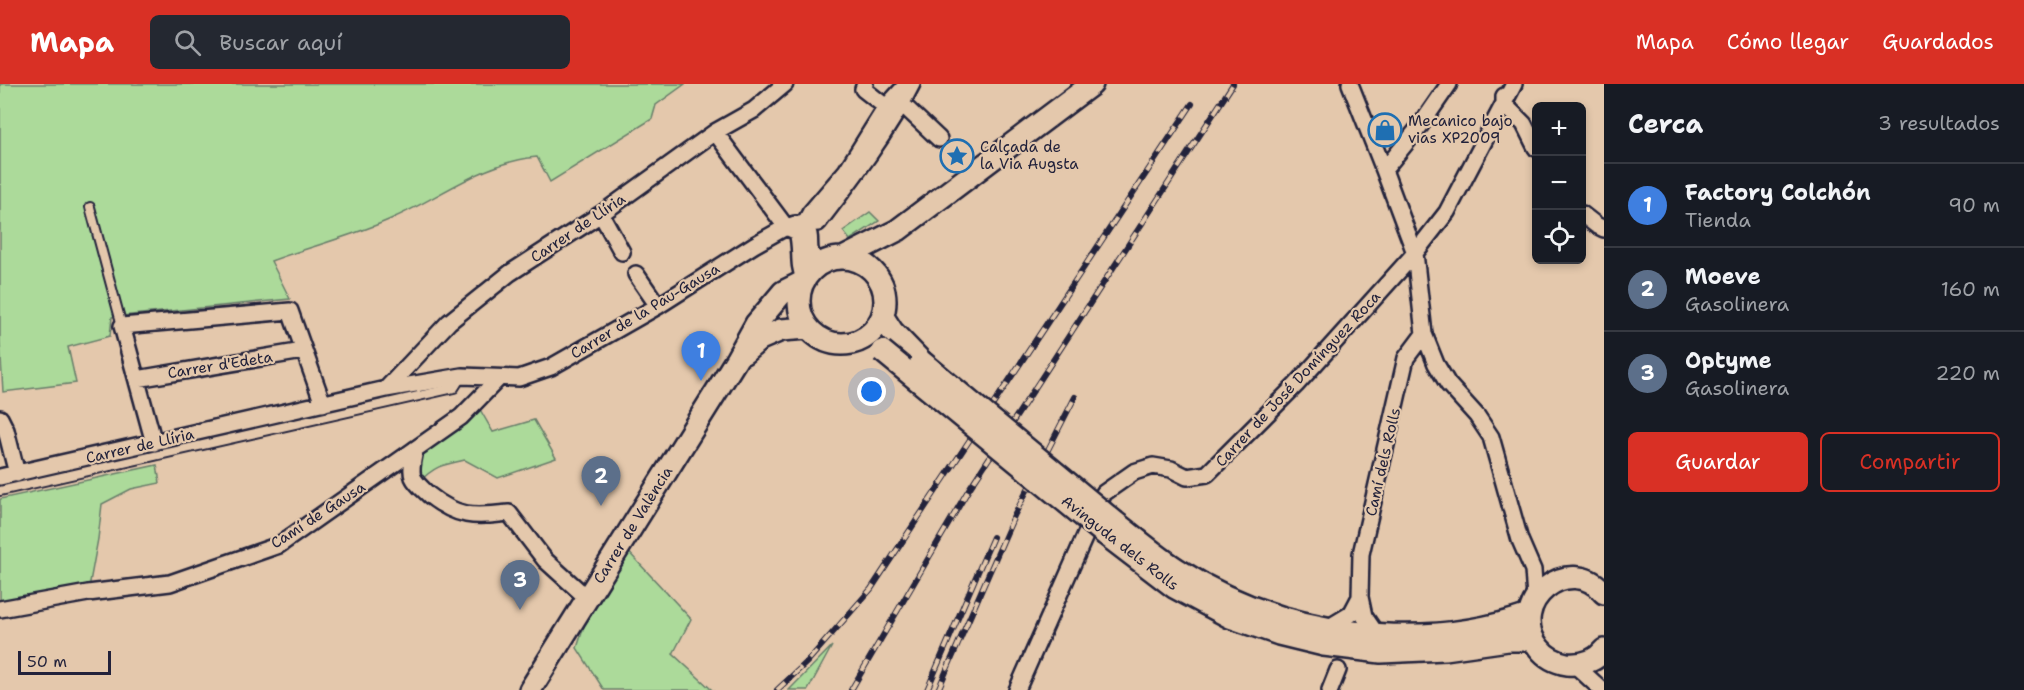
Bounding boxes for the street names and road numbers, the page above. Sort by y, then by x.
street label: Carrer de Llíria [527,188,630,267]
street label: Carrer de la Pau-Gausa [567,258,724,364]
street label: Carrer de José Domínguez Roca [1211,286,1385,471]
street label: Carrer d'Edeta [166,347,275,383]
street label: Camí dels Rolls [1361,406,1405,518]
street label: Carrer de Llíria [84,424,197,468]
street label: Carrer de València [589,462,678,587]
street label: Camí de Gausa [267,477,370,553]
street label: Avinguda dels Rolls [1057,491,1183,595]

